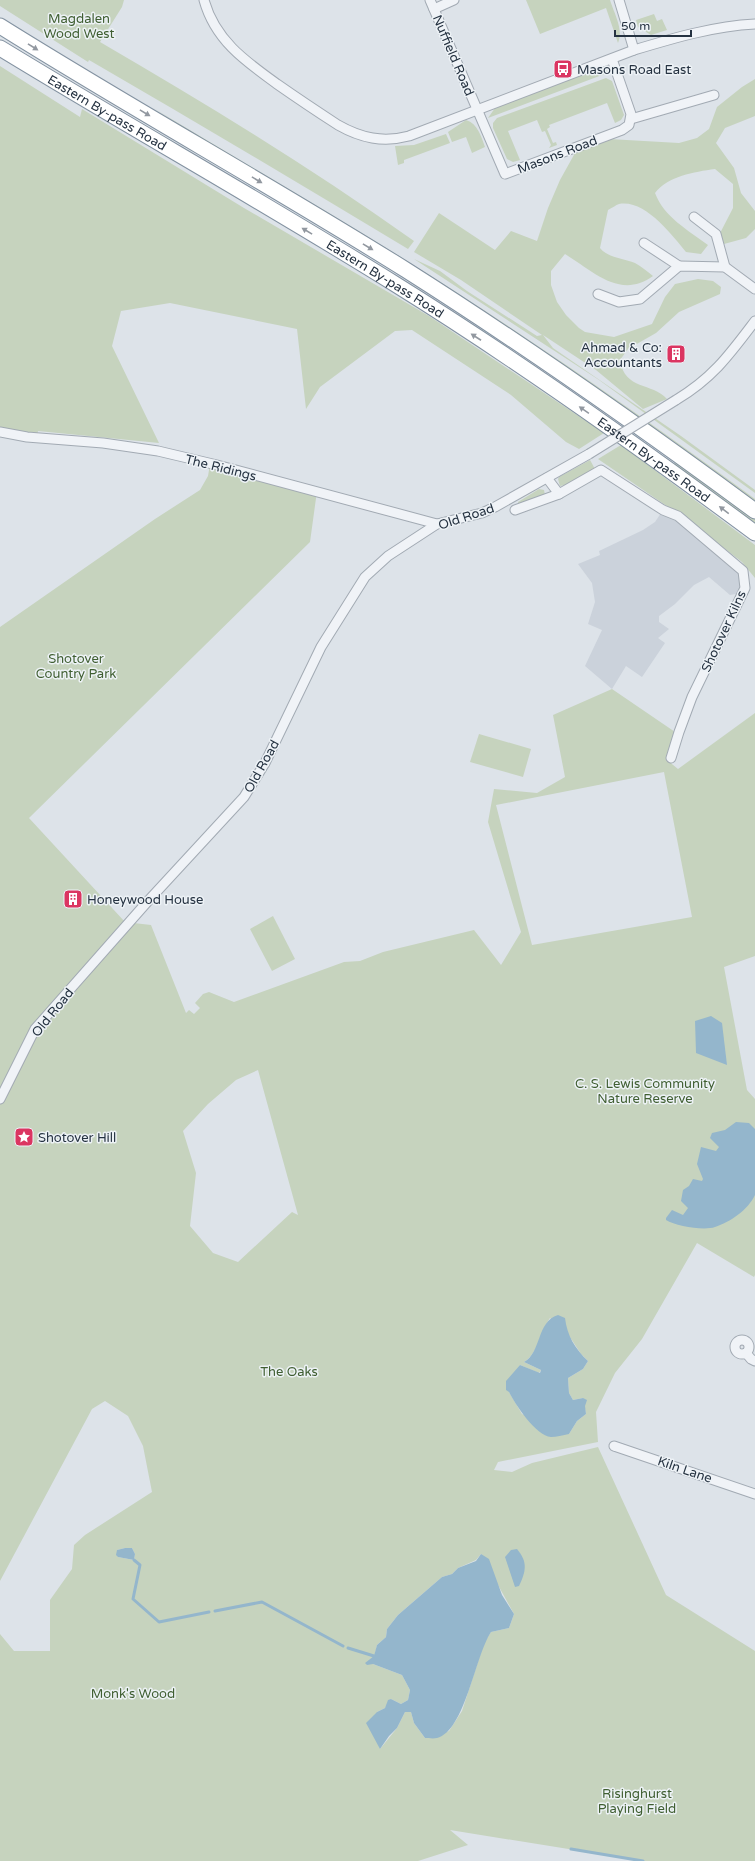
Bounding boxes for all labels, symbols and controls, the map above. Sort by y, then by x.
park label: Magdalen Wood West [43,11,115,42]
street label: Nuffield Road [429,12,477,98]
scale bar [615,12,691,38]
text: 50 m [621,19,650,33]
one-way arrow [28,43,38,51]
bus stop icon: Masons Road East [552,58,574,80]
place label: Masons Road East [577,62,691,78]
street label: Eastern By-pass Road [44,72,169,154]
one-way arrow [139,110,151,117]
street label: Masons Road [515,132,600,177]
one-way arrow [252,176,262,184]
one-way arrow [301,228,313,235]
street label: Eastern By-pass Road [323,237,447,322]
one-way arrow [362,244,374,251]
one-way arrow [471,333,481,341]
place label: Ahmad & Co: Accountants [581,340,662,371]
building icon: Ahmad & Co: Accountants [665,343,687,365]
one-way arrow [579,406,589,414]
street label: Eastern By-pass Road [594,414,713,506]
street label: The Ridings [184,451,258,485]
street label: Old Road [436,500,496,534]
one-way arrow [718,506,729,514]
street label: Shotover Kilns [698,588,750,675]
park label: Shotover Country Park [36,651,116,682]
street label: Old Road [241,737,283,796]
building icon: Honeywood House [62,888,84,910]
place label: Honeywood House [87,892,203,908]
street label: Old Road [28,985,77,1040]
park label: C. S. Lewis Community Nature Reserve [575,1076,715,1107]
place icon: Shotover Hill [13,1126,35,1148]
place label: Shotover Hill [38,1130,116,1146]
park label: The Oaks [260,1364,318,1380]
street label: Kiln Lane [655,1453,714,1487]
park label: Monk's Wood [91,1686,175,1702]
park label: Risinghurst Playing Field [598,1786,676,1817]

